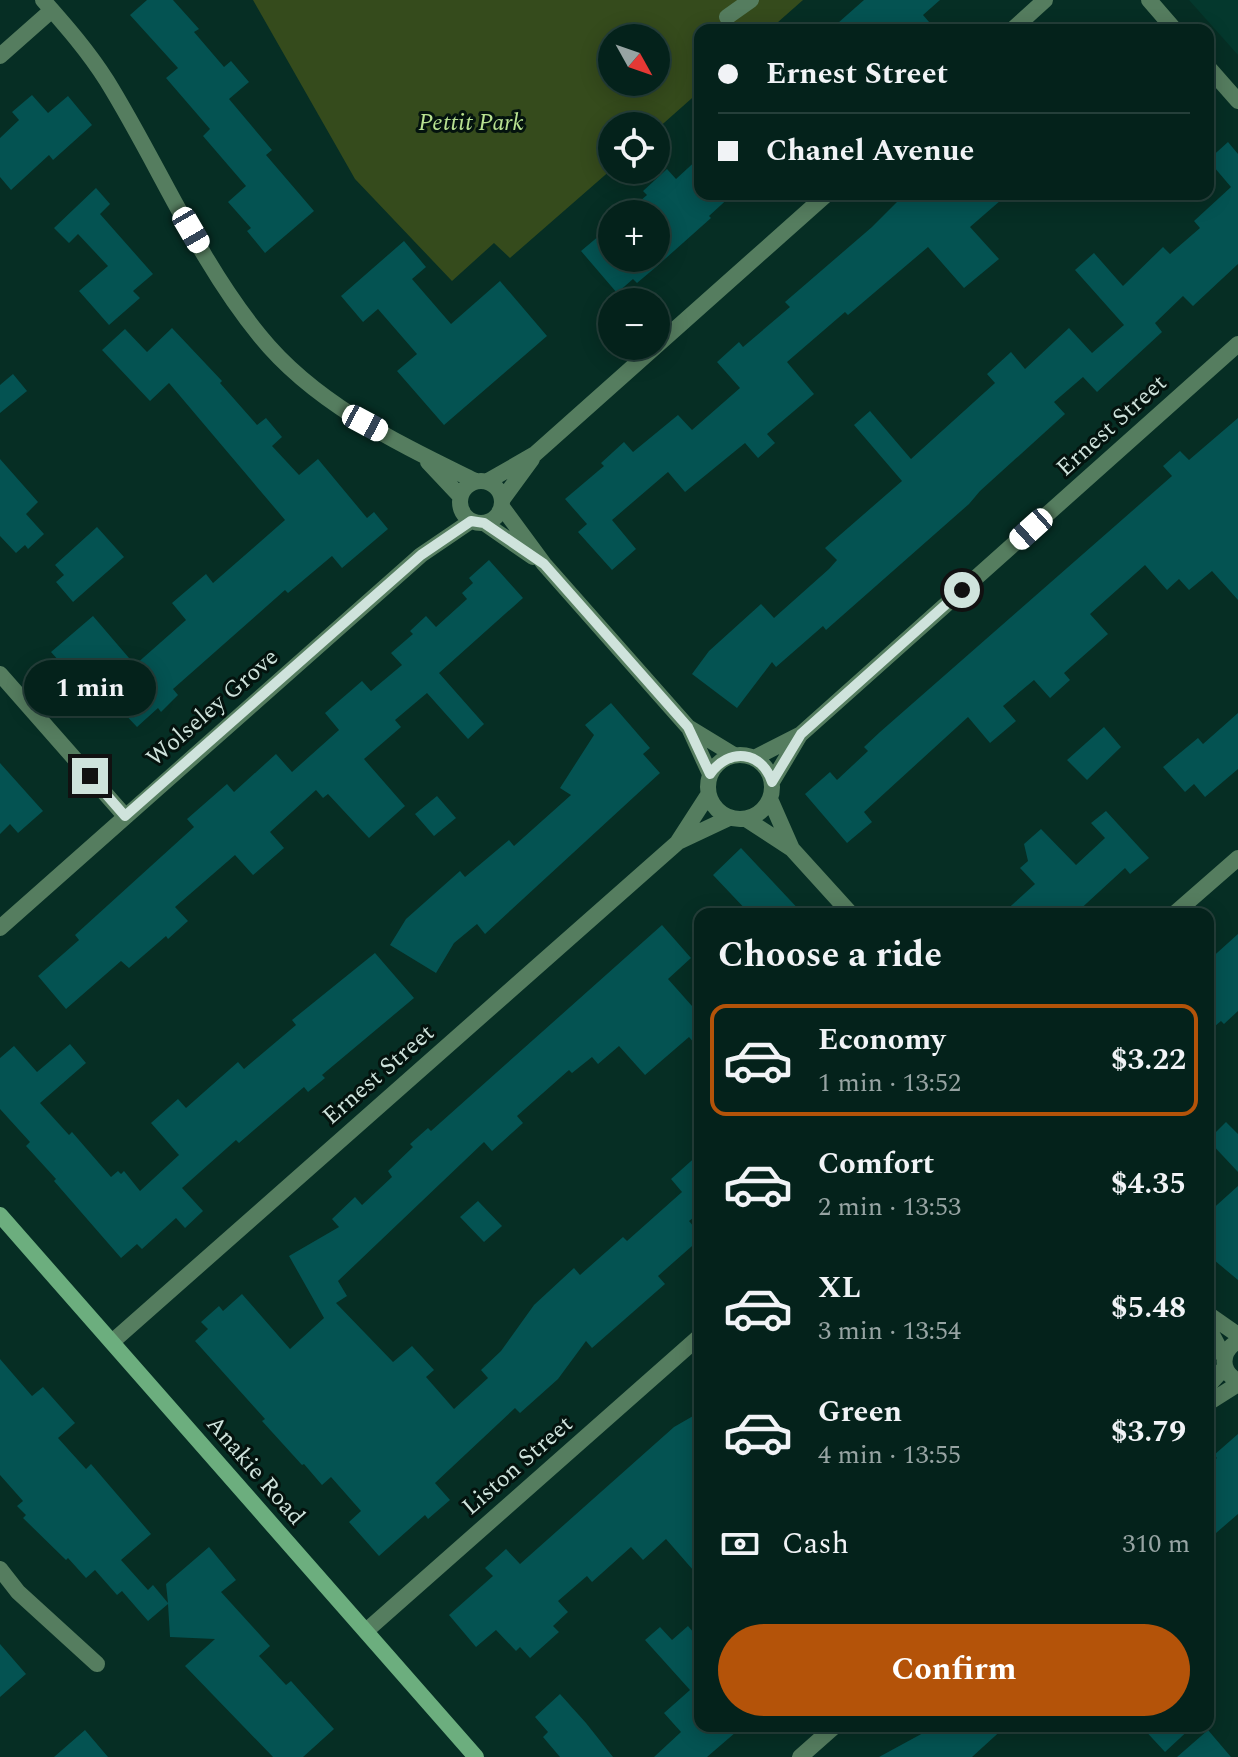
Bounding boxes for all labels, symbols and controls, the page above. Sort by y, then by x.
north arrow [598,24,670,96]
map controls [598,24,670,360]
text: Ernest Street [766,51,948,97]
park label: Pettit Park [418,105,524,141]
button: locate [598,112,670,184]
text: Chanel Avenue [766,128,974,174]
button: + [598,200,670,272]
car [169,203,213,257]
button: − [598,288,670,360]
street label: Ernest Street [1048,366,1175,485]
car [338,401,392,445]
car [1005,504,1057,554]
route start [944,572,980,608]
street label: Wolseley Grove [138,640,287,776]
callout: 1 min [24,660,156,716]
text: 1 min [55,668,125,708]
route end [72,758,108,794]
text: Choose a ride [718,928,942,983]
street label: Ernest Street [315,1016,443,1134]
text: Economy [818,1017,945,1063]
icon: car [722,1024,794,1096]
text: $3.22 [1111,1037,1186,1083]
text: 1 min · 13:52 [818,1063,961,1103]
text: Comfort [818,1141,934,1187]
icon: car [722,1148,794,1220]
text: $4.35 [1111,1161,1186,1207]
text: 2 min · 13:53 [818,1187,961,1227]
text: XL [818,1265,861,1311]
icon: car [722,1272,794,1344]
text: $5.48 [1111,1285,1186,1331]
text: 3 min · 13:54 [818,1311,961,1351]
text: Green [818,1389,902,1435]
icon: car [722,1396,794,1468]
street label: Liston Street [454,1407,581,1524]
street label: Anakie Road [197,1408,313,1534]
text: $3.79 [1111,1409,1186,1455]
text: 4 min · 13:55 [818,1435,961,1475]
text: Cash [782,1521,849,1567]
icon: cash [718,1522,762,1566]
text: 310 m [1122,1524,1190,1564]
button: Confirm [718,1624,1190,1716]

